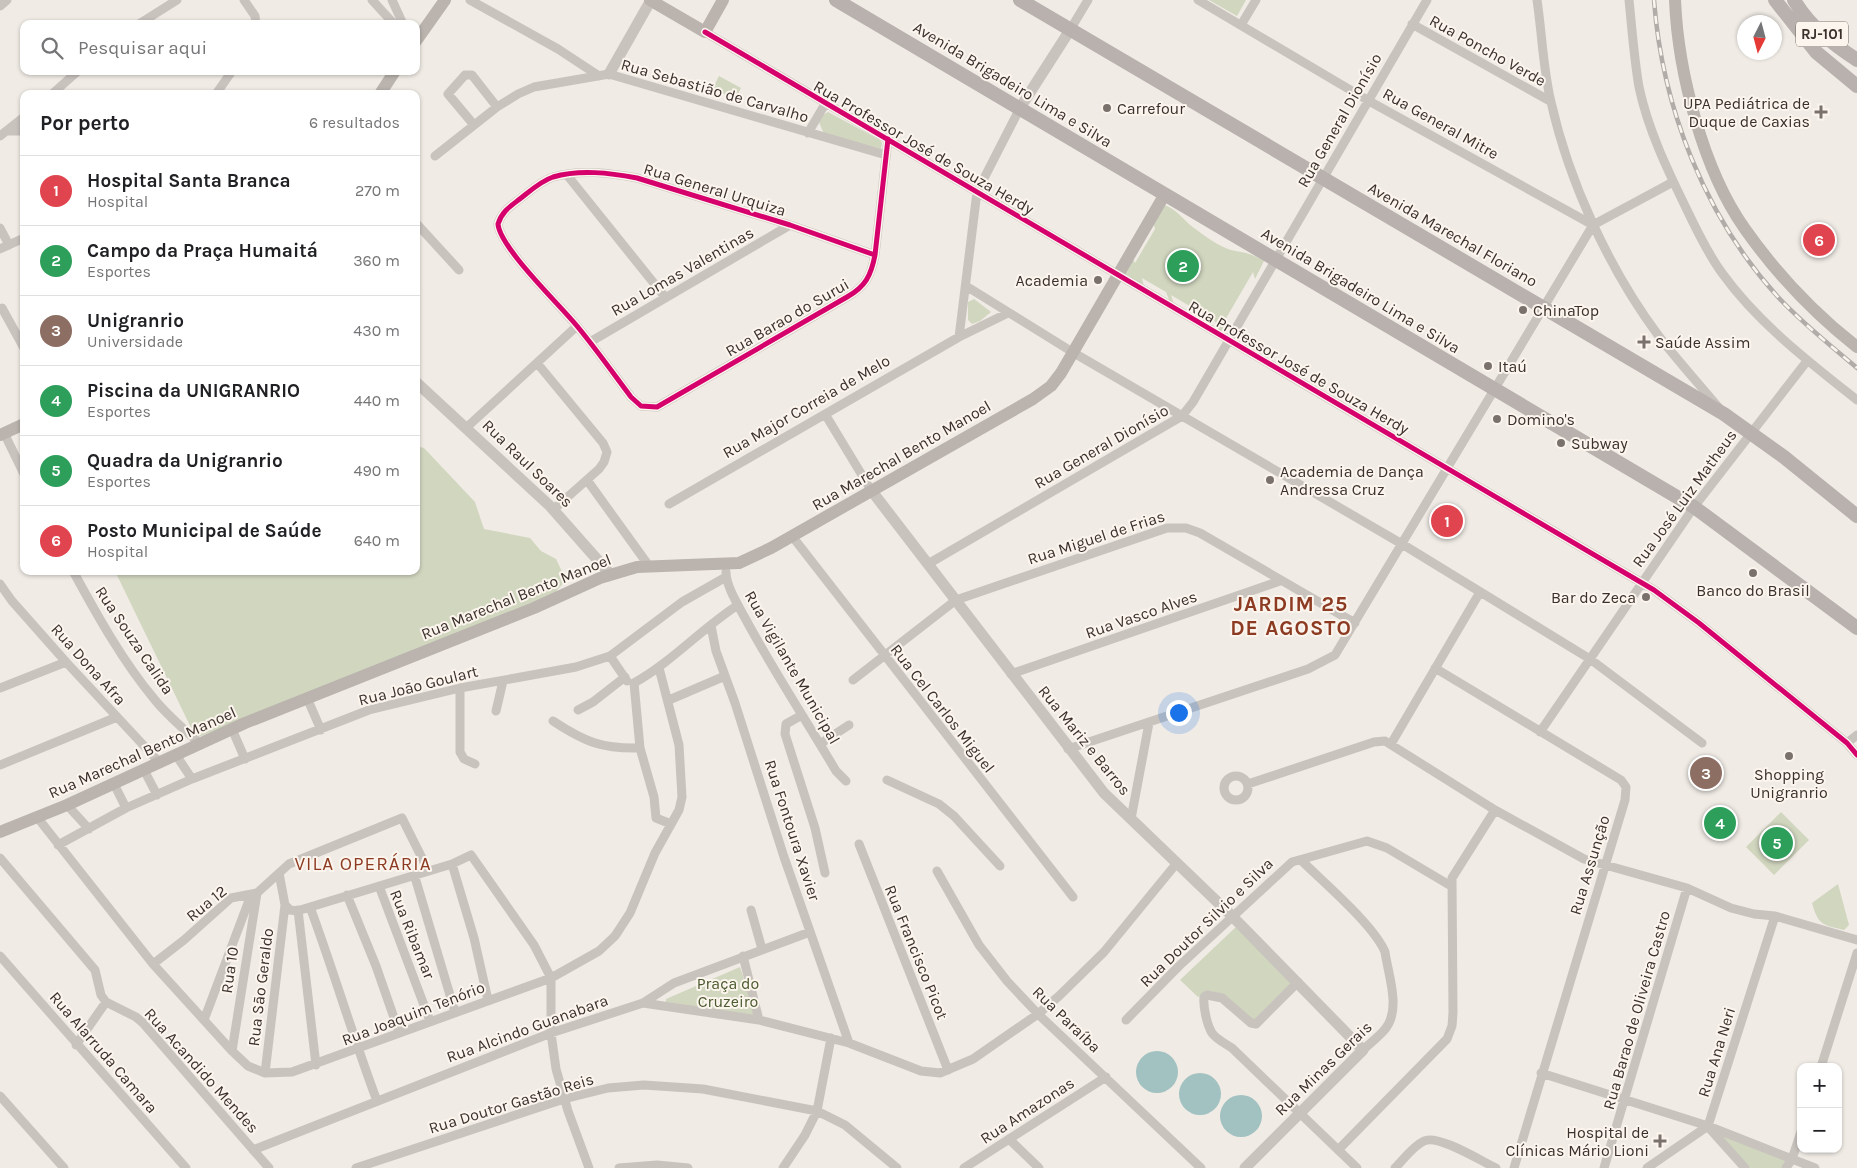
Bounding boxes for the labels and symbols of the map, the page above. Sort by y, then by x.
street label: Rua Poncho Verde [1426,11,1549,90]
north arrow [1737,15,1782,60]
street label: Avenida Brigadeiro Lima e Silva [910,17,1115,151]
road number: RJ-101 [1796,22,1848,46]
street label: Rua General Dionísio [1293,50,1386,191]
street label: Rua Sebastião de Carvalho [619,55,811,126]
street label: Rua Professor José de Souza Herdy [810,76,1038,219]
street label: Rua General Mitre [1379,84,1502,163]
place label: UPA Pediátrica de Duque de Caxias [1683,94,1810,131]
place label: Carrefour [1117,99,1185,118]
marker: Carrefour [1101,102,1113,114]
marker: UPA Pediátrica de Duque de Caxias [1814,105,1828,119]
street label: Rua General Urquiza [641,159,788,220]
street label: Avenida Marechal Floriano [1365,178,1541,291]
pin: 6 [1803,221,1835,259]
street label: Rua Lomas Valentinas [608,223,757,320]
street label: Avenida Brigadeiro Lima e Silva [1258,223,1463,357]
pin: 2 [1167,247,1199,285]
place label: Academia [1016,271,1088,290]
street label: Rua Barao do Surui [722,274,852,361]
marker: Academia [1092,274,1104,286]
street label: Rua Professor José de Souza Herdy [1185,296,1413,439]
place label: ChinaTop [1533,301,1599,320]
marker: ChinaTop [1517,304,1529,316]
place label: Saúde Assim [1655,333,1750,352]
marker: Saúde Assim [1637,335,1651,349]
street label: Rua Major Correia de Melo [719,351,893,462]
place label: Itaú [1498,357,1527,376]
marker: Itaú [1482,360,1494,372]
street label: Rua Marechal Bento Manoel [808,396,994,514]
street label: Rua General Dionísio [1031,400,1172,493]
place label: Domino's [1507,410,1575,429]
marker: Domino's [1491,413,1503,425]
street label: Rua Raul Soares [478,415,577,511]
street label: Rua José Luiz Matheus [1628,426,1741,571]
place label: Subway [1571,434,1628,453]
marker: Subway [1555,437,1567,449]
place label: Academia de Dança Andressa Cruz [1280,462,1424,499]
marker: Academia de Dança Andressa Cruz [1264,474,1276,486]
pin: 1 [1431,502,1463,540]
street label: Rua Miguel de Frias [1025,506,1167,569]
street label: Rua Marechal Bento Manoel [418,550,614,643]
marker: Banco do Brasil [1747,567,1759,579]
place label: Banco do Brasil [1696,581,1810,600]
street label: Rua Souza Calida [91,583,178,698]
street label: Rua Vasco Alves [1083,586,1200,642]
street label: Rua Vigilante Municipal [741,587,844,747]
place label: Bar do Zeca [1551,588,1636,607]
marker: Bar do Zeca [1640,591,1652,603]
district label: JARDIM 25 DE AGOSTO [1230,592,1352,640]
street label: Rua Dona Afra [47,620,130,709]
street label: Rua Cel Carlos Miguel [886,640,999,776]
street label: Rua Joāo Goulart [356,661,480,710]
street label: Rua Mariz e Barros [1034,682,1135,799]
your location [1166,700,1192,726]
street label: Rua Marechal Bento Manoel [45,702,239,802]
marker: Shopping Unigranrio [1783,750,1795,762]
pin: 3 [1690,754,1722,792]
street label: Rua Fontoura Xavier [761,757,824,903]
place label: Shopping Unigranrio [1750,765,1828,802]
pin: 4 [1704,804,1736,842]
street label: Rua Assunção [1565,813,1614,917]
pin: 5 [1761,824,1793,862]
district label: VILA OPERÁRIA [294,852,432,875]
street label: Rua Doutor Silvio e Silva [1136,854,1277,991]
street label: Rua 12 [182,881,230,925]
street label: Rua Francisco Picot [881,882,952,1022]
street label: Rua Ribamar [386,887,439,982]
street label: Rua Barao de Oliveira Castro [1599,908,1674,1112]
street label: Rua Sāo Geraldo [244,927,277,1047]
street label: Rua 10 [217,946,242,995]
park label: Praça do Cruzeiro [697,974,759,1011]
street label: Rua Joaquim Tenório [339,977,487,1049]
street label: Rua Paraíba [1029,982,1105,1057]
street label: Rua Alarruda Camara [46,988,162,1117]
street label: Rua Alcindo Guanabara [444,990,611,1067]
street label: Rua Acandido Mendes [140,1004,263,1137]
street label: Rua Ana Neri [1694,1005,1739,1100]
street label: Rua Minas Gerais [1271,1017,1376,1119]
street label: Rua Doutor Gastão Reis [426,1069,596,1138]
street label: Rua Amazonas [977,1073,1078,1148]
place label: Hospital de Clínicas Mário Lioni [1505,1123,1649,1160]
marker: Hospital de Clínicas Mário Lioni [1653,1134,1667,1148]

